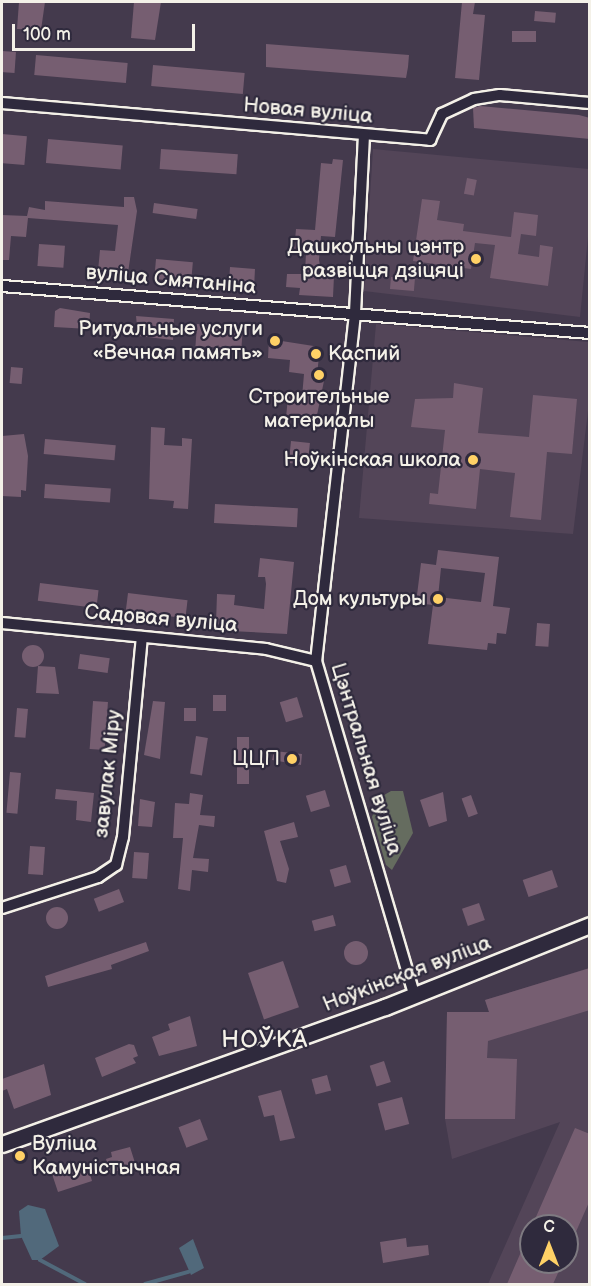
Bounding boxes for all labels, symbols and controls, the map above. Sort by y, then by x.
scale bar [15,12,198,50]
text: 100 m [23,24,71,45]
street label: Новая вуліца [242,93,374,129]
place label: Дашкольны цэнтр развіцця дзіцяці [287,234,464,284]
marker: Дашкольны цэнтр развіцця дзіцяці [469,252,483,266]
street label: вуліца Смятаніна [85,260,257,300]
place label: Ритуальные услуги «Вечная память» [78,316,263,366]
marker: Ритуальные услуги «Вечная память» [268,334,282,348]
place label: Каспий [328,341,400,367]
marker: Каспий [309,347,323,361]
marker: Строительные материалы [312,368,326,382]
place label: Строительные материалы [249,384,389,434]
place label: Ноўкінская школа [284,447,461,473]
marker: Ноўкінская школа [466,453,480,467]
place label: Дом культуры [293,586,426,612]
marker: Дом культуры [431,592,445,606]
street label: Садовая вуліца [83,600,239,638]
street label: Цэнтральная вуліца [325,660,407,858]
street label: завулак Міру [89,709,127,839]
place label: ЦЦП [232,746,280,772]
marker: ЦЦП [285,752,299,766]
street label: Ноўкінская вуліца [319,930,495,1018]
district label: НОЎКА [221,1026,309,1054]
place label: Вуліца Камуністычная [32,1131,181,1181]
marker: Вуліца Камуністычная [13,1149,27,1163]
north arrow [519,1214,579,1274]
text: С [543,1218,555,1237]

